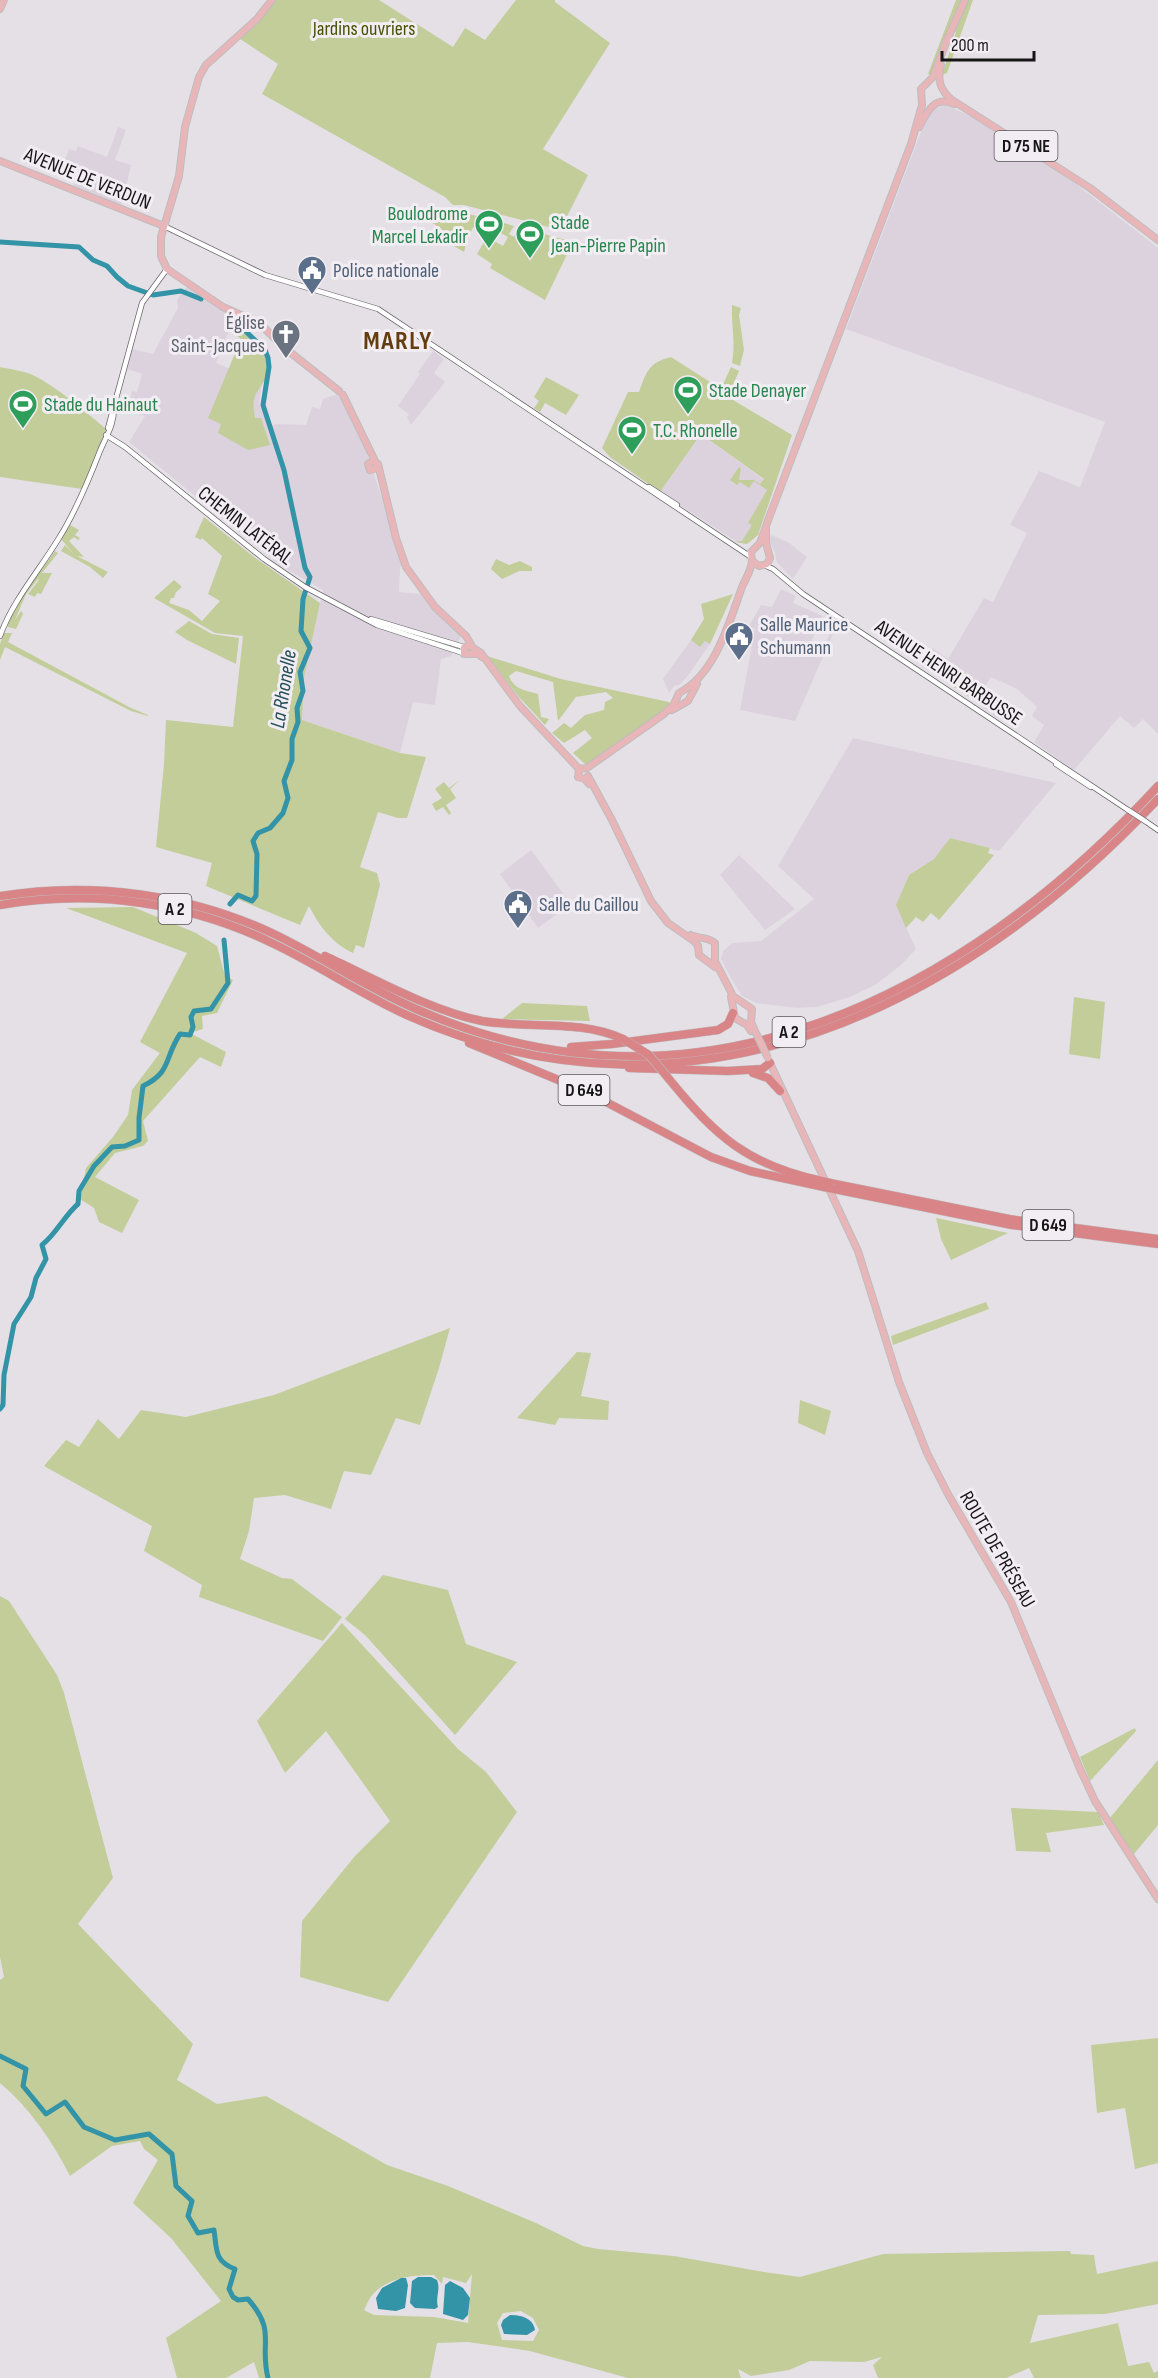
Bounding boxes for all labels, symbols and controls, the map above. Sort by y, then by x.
park label: Jardins ouvriers [312,17,415,41]
scale bar [942,24,1034,62]
text: 200 m [951,35,989,56]
road number: D 75 NE [994,131,1058,161]
street label: AVENUE DE VERDUN [20,142,154,215]
place label: Boulodrome Marcel Lekadir [372,202,468,249]
sports icon: Boulodrome Marcel Lekadir [473,208,505,250]
place label: Stade Jean-Pierre Papin [550,211,666,258]
sports icon: Stade Jean-Pierre Papin [514,218,546,260]
public building icon: Police nationale [296,254,328,296]
place label: Police nationale [333,259,439,283]
place label: Église Saint-Jacques [171,311,265,358]
church icon: Église Saint-Jacques [270,318,302,360]
district label: MARLY [363,326,433,357]
sports icon: Stade Denayer [672,374,704,416]
place label: Stade Denayer [709,379,806,403]
sports icon: Stade du Hainaut [7,388,39,430]
place label: Stade du Hainaut [44,393,158,417]
sports icon: T.C. Rhonelle [616,414,648,456]
place label: T.C. Rhonelle [653,419,738,443]
street label: CHEMIN LATÉRAL [193,481,298,571]
place label: Salle Maurice Schumann [760,613,848,660]
street label: AVENUE HENRI BARBUSSE [869,614,1027,731]
public building icon: Salle Maurice Schumann [723,620,755,662]
water label: La Rhonelle [265,648,302,730]
public building icon: Salle du Caillou [502,888,534,930]
place label: Salle du Caillou [539,893,639,917]
road number: A 2 [158,894,192,924]
road number: A 2 [772,1017,806,1047]
road number: D 649 [558,1075,610,1105]
road number: D 649 [1022,1210,1074,1240]
street label: ROUTE DE PRÉSEAU [954,1487,1040,1612]

